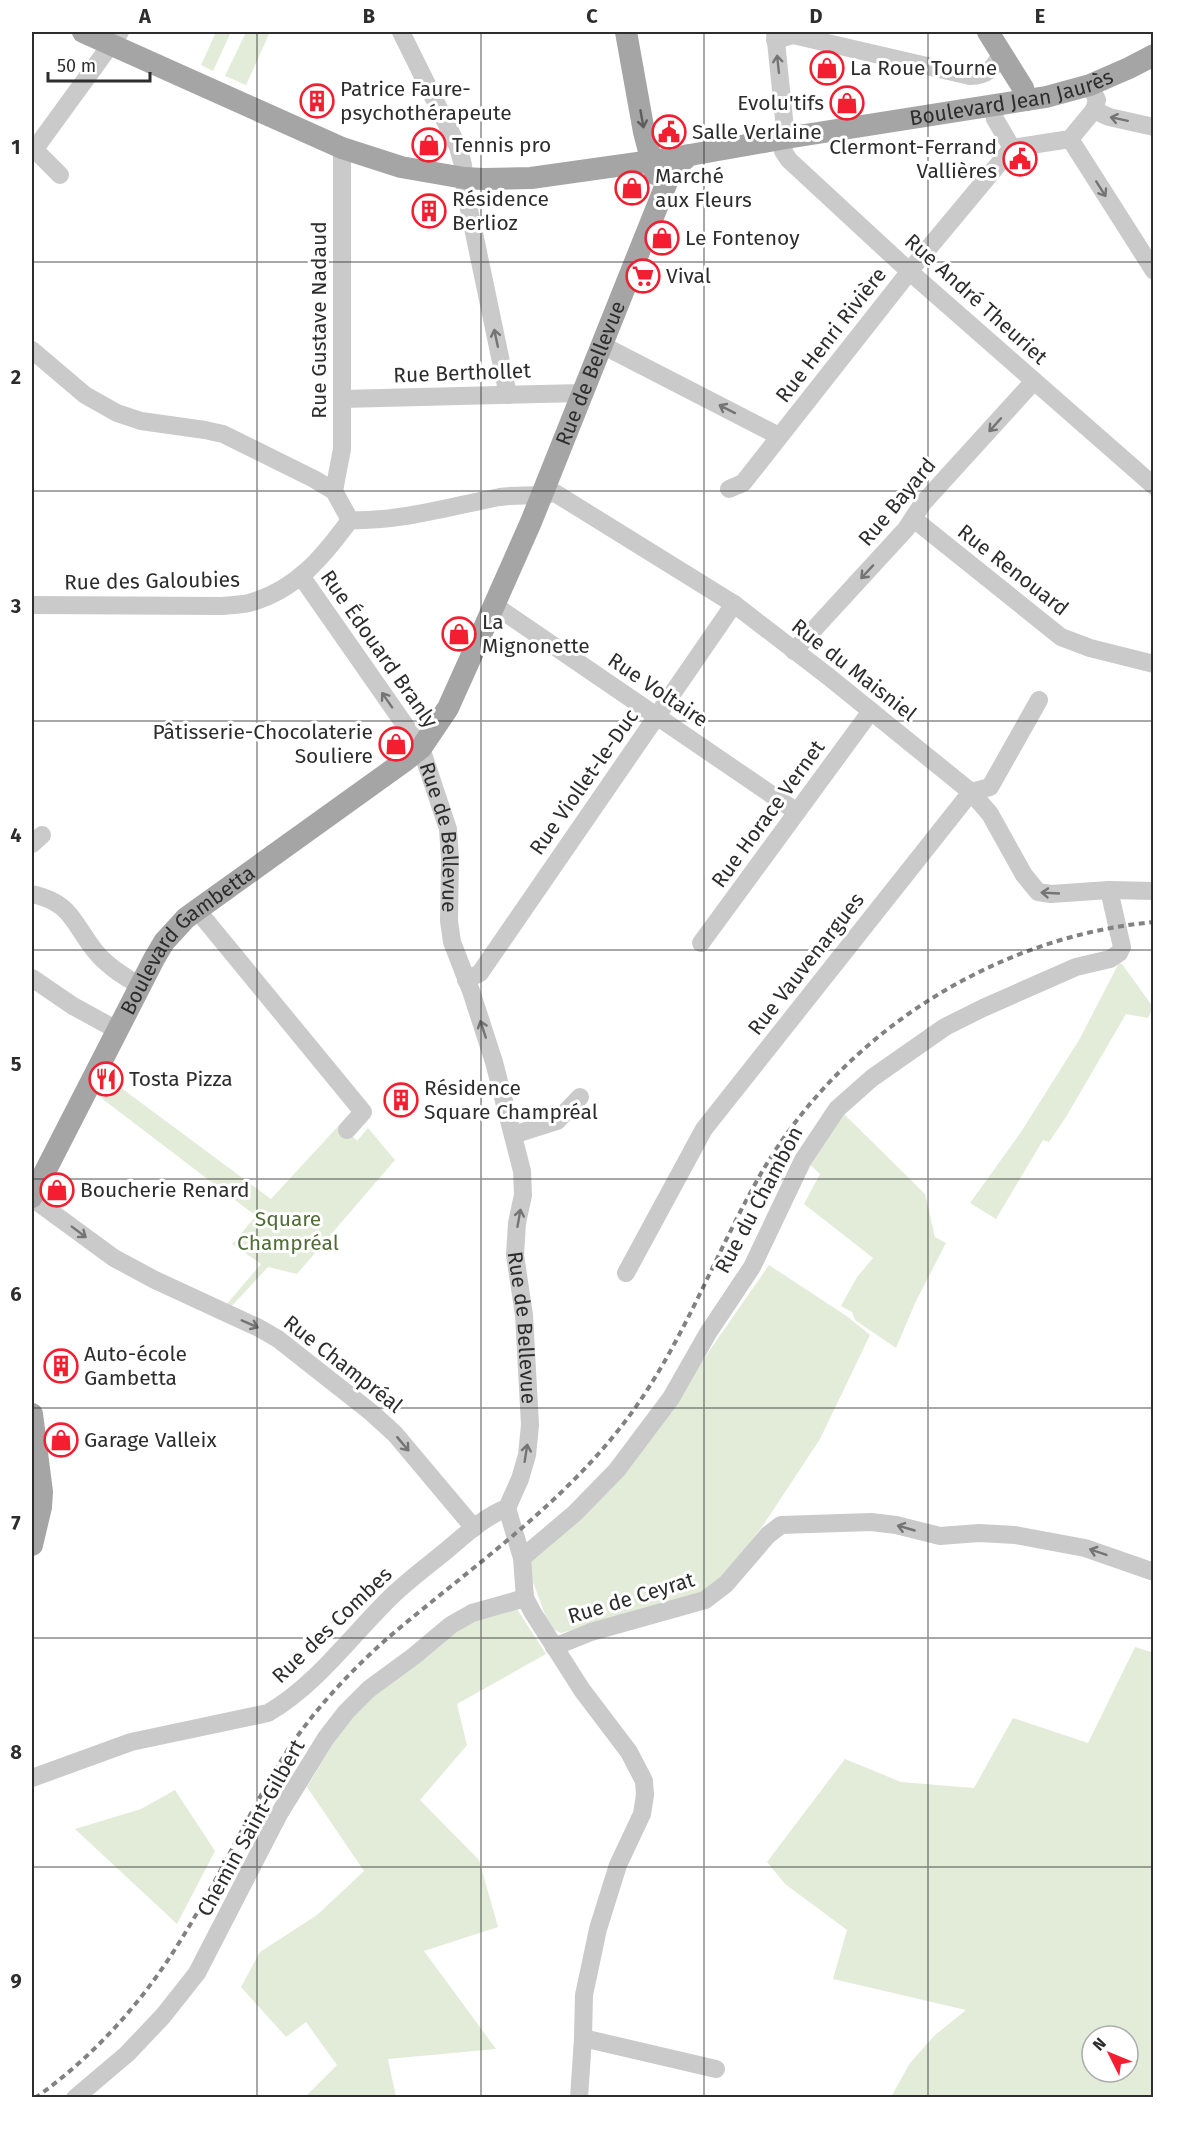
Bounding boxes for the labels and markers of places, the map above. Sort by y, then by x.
shop icon: La Roue Tourne [809,50,845,86]
place label: La Roue Tourne [850,55,997,81]
place label: Patrice Faure- psychothérapeute [340,76,512,126]
building icon: Patrice Faure- psychothérapeute [299,83,335,119]
shop icon: Evolu'tifs [829,85,865,121]
place label: Evolu'tifs [737,90,824,116]
public building icon: Salle Verlaine [651,114,687,150]
place label: Salle Verlaine [692,119,822,145]
shop icon: Tennis pro [411,127,447,163]
place label: Tennis pro [452,132,551,158]
place label: Clermont-Ferrand Vallières [829,134,997,184]
public building icon: Clermont-Ferrand Vallières [1002,141,1038,177]
place label: Marché aux Fleurs [655,163,752,213]
shop icon: Marché aux Fleurs [614,170,650,206]
place label: Résidence Berlioz [452,186,549,236]
building icon: Résidence Berlioz [411,193,447,229]
shop icon: Le Fontenoy [644,220,680,256]
place label: Le Fontenoy [685,225,800,251]
supermarket icon: Vival [625,258,661,294]
place label: Vival [666,263,711,289]
place label: La Mignonette [482,609,590,659]
shop icon: La Mignonette [441,616,477,652]
place label: Pâtisserie-Chocolaterie Souliere [153,719,373,769]
shop icon: Pâtisserie-Chocolaterie Souliere [378,726,414,762]
restaurant icon: Tosta Pizza [88,1061,124,1097]
place label: Tosta Pizza [129,1066,233,1092]
place label: Résidence Square Champréal [424,1075,598,1125]
building icon: Résidence Square Champréal [383,1082,419,1118]
shop icon: Boucherie Renard [39,1172,75,1208]
place label: Boucherie Renard [80,1177,250,1203]
place label: Auto-école Gambetta [84,1341,187,1391]
building icon: Auto-école Gambetta [43,1348,79,1384]
shop icon: Garage Valleix [43,1422,79,1458]
place label: Garage Valleix [84,1427,217,1453]

